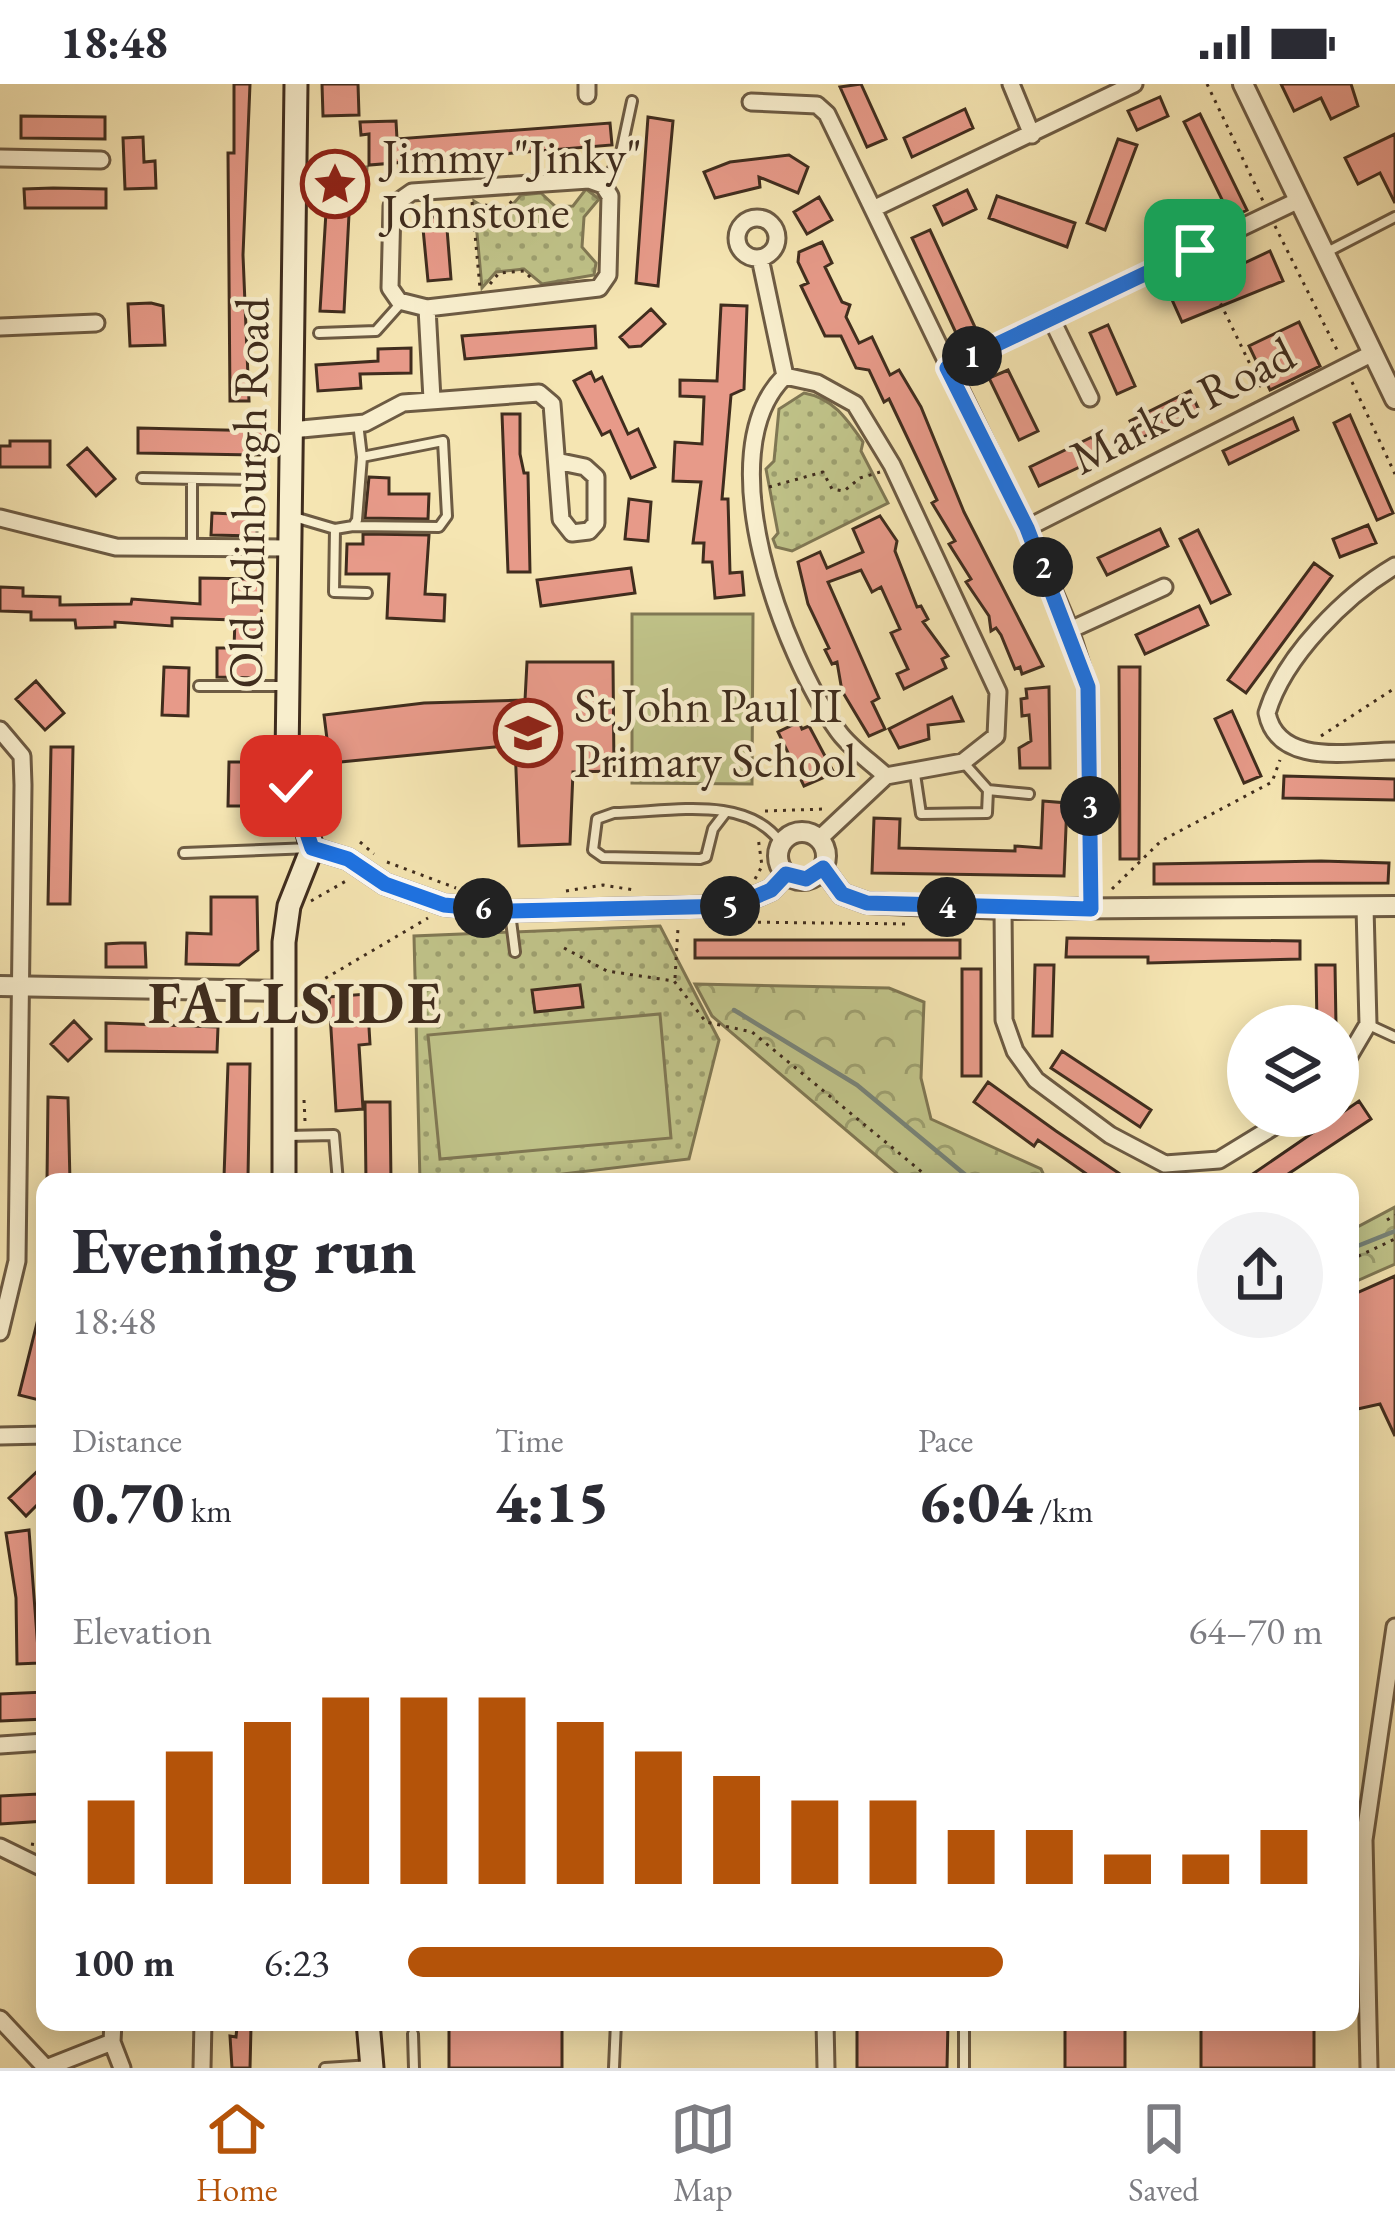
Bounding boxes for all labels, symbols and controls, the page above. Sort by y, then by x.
text: 18:48 [60,13,168,71]
place label: Jimmy "Jinky" Johnstone [378,125,642,242]
place icon: Jimmy "Jinky" Johnstone [300,149,370,219]
pin [1144,199,1246,301]
icon: arrive [1162,217,1228,283]
street label: Old Edinburgh Road [214,296,282,689]
street label: Market Road [1059,322,1305,488]
pin: 1 [942,326,1002,386]
text: 1 [963,334,981,377]
pin: 2 [1013,537,1073,597]
text: 2 [1034,545,1052,588]
place label: St John Paul II Primary School [574,674,856,791]
school or university icon: St John Paul II Primary School [493,698,563,768]
pin [240,735,342,837]
icon: check [258,753,324,819]
pin: 3 [1060,776,1120,836]
text: 3 [1081,784,1099,827]
pin: 5 [700,876,760,936]
pin: 4 [917,877,977,937]
pin: 6 [453,878,513,938]
text: 5 [721,884,739,927]
text: 4 [938,885,956,928]
text: 6 [474,886,492,929]
district label: FALLSIDE [148,963,444,1041]
map controls [1227,1005,1359,1137]
button: layers [1227,1005,1359,1137]
text: Evening run [72,1207,417,1293]
button: share [1197,1212,1323,1338]
text: 18:48 [72,1295,157,1346]
text: Distance [72,1419,182,1462]
text: Time [495,1419,564,1462]
text: Pace [918,1419,973,1462]
text: 0.70 [72,1462,184,1540]
text: 4:15 [495,1462,610,1540]
text: 6:04 [918,1462,1033,1540]
text: km [184,1489,232,1532]
text: /km [1033,1489,1093,1532]
text: Elevation [72,1605,212,1656]
text: 64–70 m [1189,1605,1323,1656]
text: 100 m [72,1937,175,1988]
text: 6:23 [264,1937,330,1988]
tab: Home [196,2096,278,2211]
tab: Map [670,2096,736,2211]
tab: Saved [1128,2096,1199,2211]

